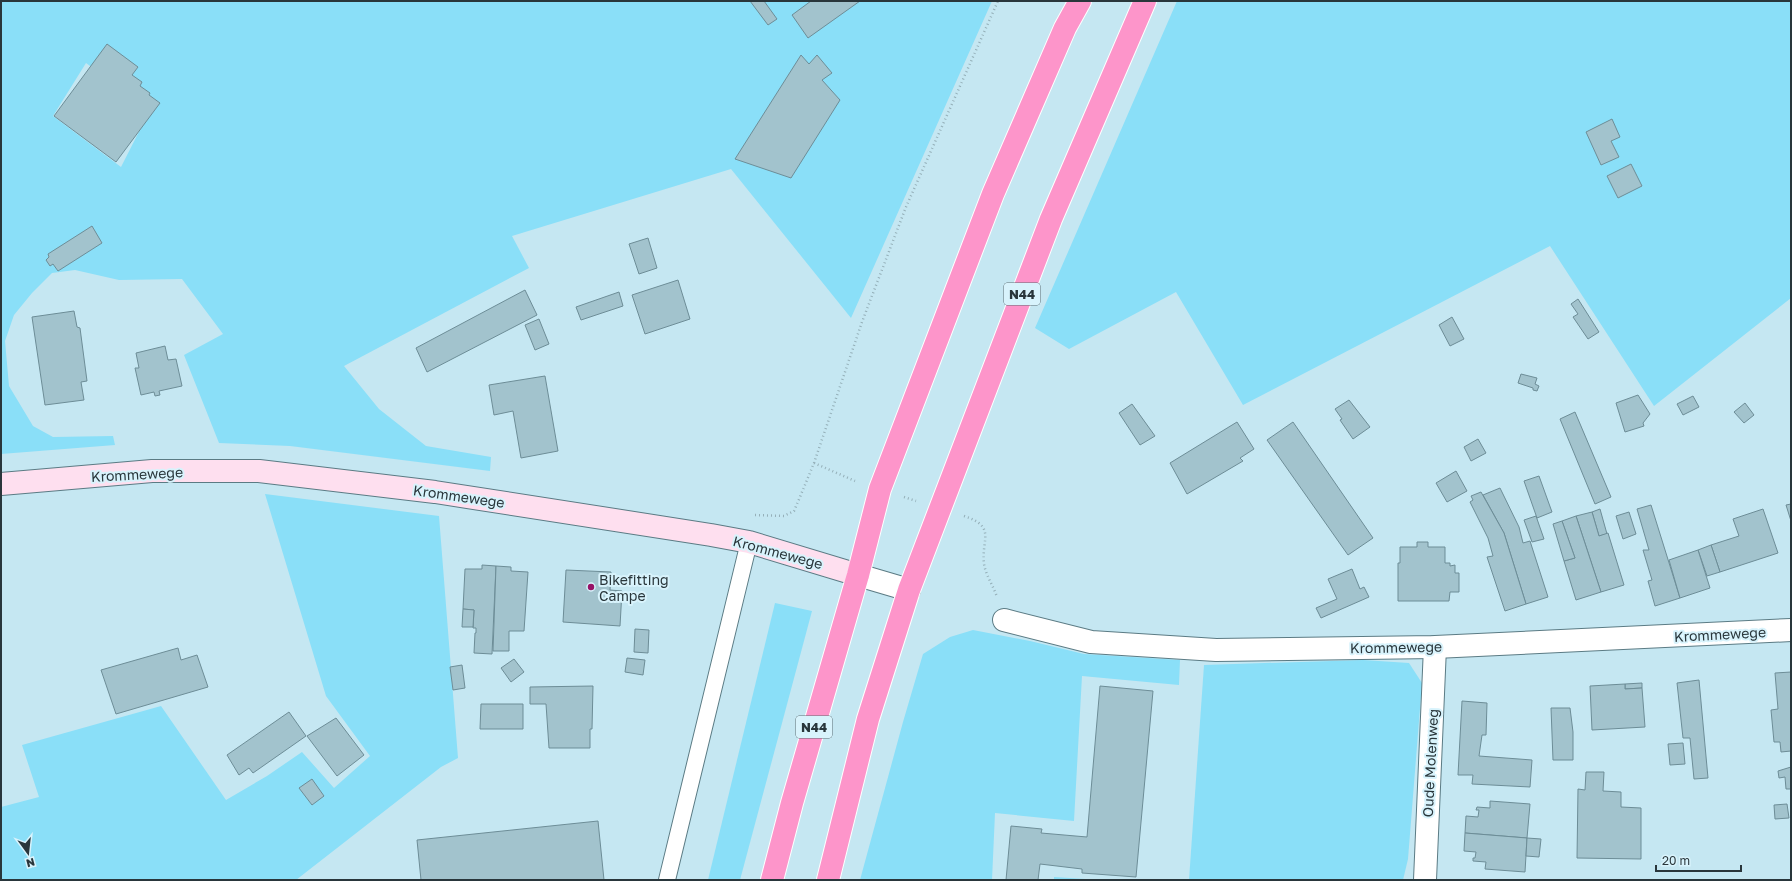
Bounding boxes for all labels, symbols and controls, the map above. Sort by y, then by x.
road number: N44 [1004,283,1040,305]
street label: Krommewege [91,463,183,485]
street label: Krommewege [412,481,506,511]
street label: Krommewege [731,532,825,572]
place label: Bikefitting Campe [599,571,669,604]
marker: Bikefitting Campe [586,582,596,592]
street label: Krommewege [1674,623,1766,645]
street label: Krommewege [1350,638,1442,656]
street label: Oude Molenweg [1419,708,1441,818]
road number: N44 [796,716,832,738]
north arrow [8,833,48,873]
scale bar [1656,847,1741,873]
text: 20 m [1662,853,1690,868]
text: N [25,856,36,871]

